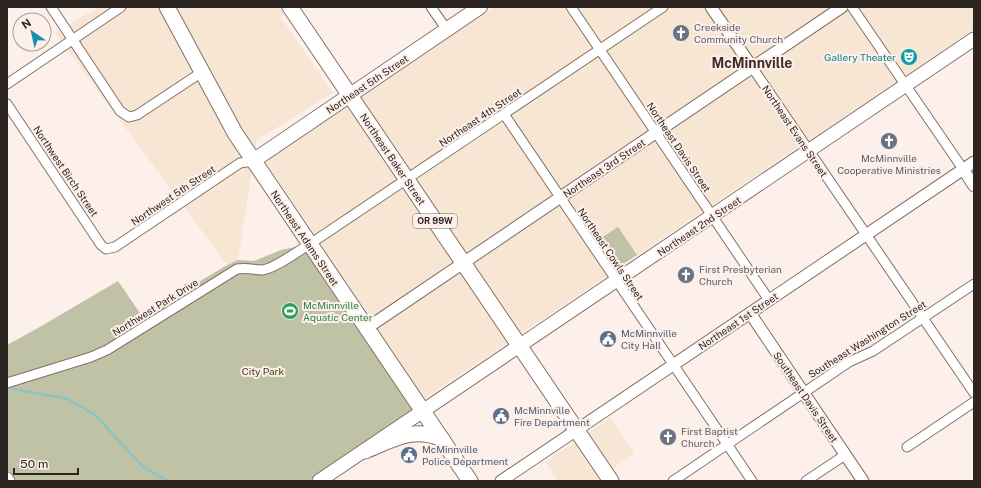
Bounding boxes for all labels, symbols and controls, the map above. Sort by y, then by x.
north arrow [12,12,52,52]
text: N [19,16,33,31]
place label: Creekside Community Church [694,21,783,45]
church icon: Creekside Community Church [671,23,691,43]
theatre icon: Gallery Theater [899,47,919,67]
place label: Gallery Theater [824,51,896,63]
street label: Northeast 5th Street [324,52,410,116]
district label: McMinnville [712,55,792,71]
street label: Northeast Evans Street [760,83,830,179]
street label: Northeast 4th Street [437,85,523,149]
street label: Northeast Davis Street [645,100,713,194]
street label: Northeast Baker Street [358,111,428,207]
street label: Northwest Birch Street [31,123,101,219]
church icon: McMinnville Cooperative Ministries [879,131,899,151]
street label: Northeast 3rd Street [561,136,647,200]
place label: McMinnville Cooperative Ministries [837,152,941,176]
street label: Northwest 5th Street [129,162,217,228]
street label: Northeast Adams Street [269,188,342,288]
street label: Northeast 2nd Street [655,194,743,258]
street label: Northeast Cowls Street [576,206,646,302]
road number: OR 99W [413,214,457,228]
place label: First Presbyterian Church [699,263,782,287]
church icon: First Presbyterian Church [676,265,696,285]
street label: Northwest Park Drive [110,276,200,338]
street label: Northeast 1st Street [696,290,780,352]
street label: Southeast Washington Street [806,298,928,380]
place label: McMinnville Aquatic Center [303,299,373,323]
sports icon: McMinnville Aquatic Center [280,301,300,321]
place label: McMinnville City Hall [621,327,677,351]
public building icon: McMinnville City Hall [598,329,618,349]
street label: Southeast Davis Street [771,349,841,445]
park label: City Park [242,365,285,377]
place label: McMinnville Fire Department [514,404,590,428]
public building icon: McMinnville Fire Department [491,406,511,426]
place label: First Baptist Church [681,425,738,449]
church icon: First Baptist Church [658,427,678,447]
place label: McMinnville Police Department [422,443,508,467]
public building icon: McMinnville Police Department [399,445,419,465]
scale bar [14,450,78,476]
text: 50 m [20,457,48,471]

